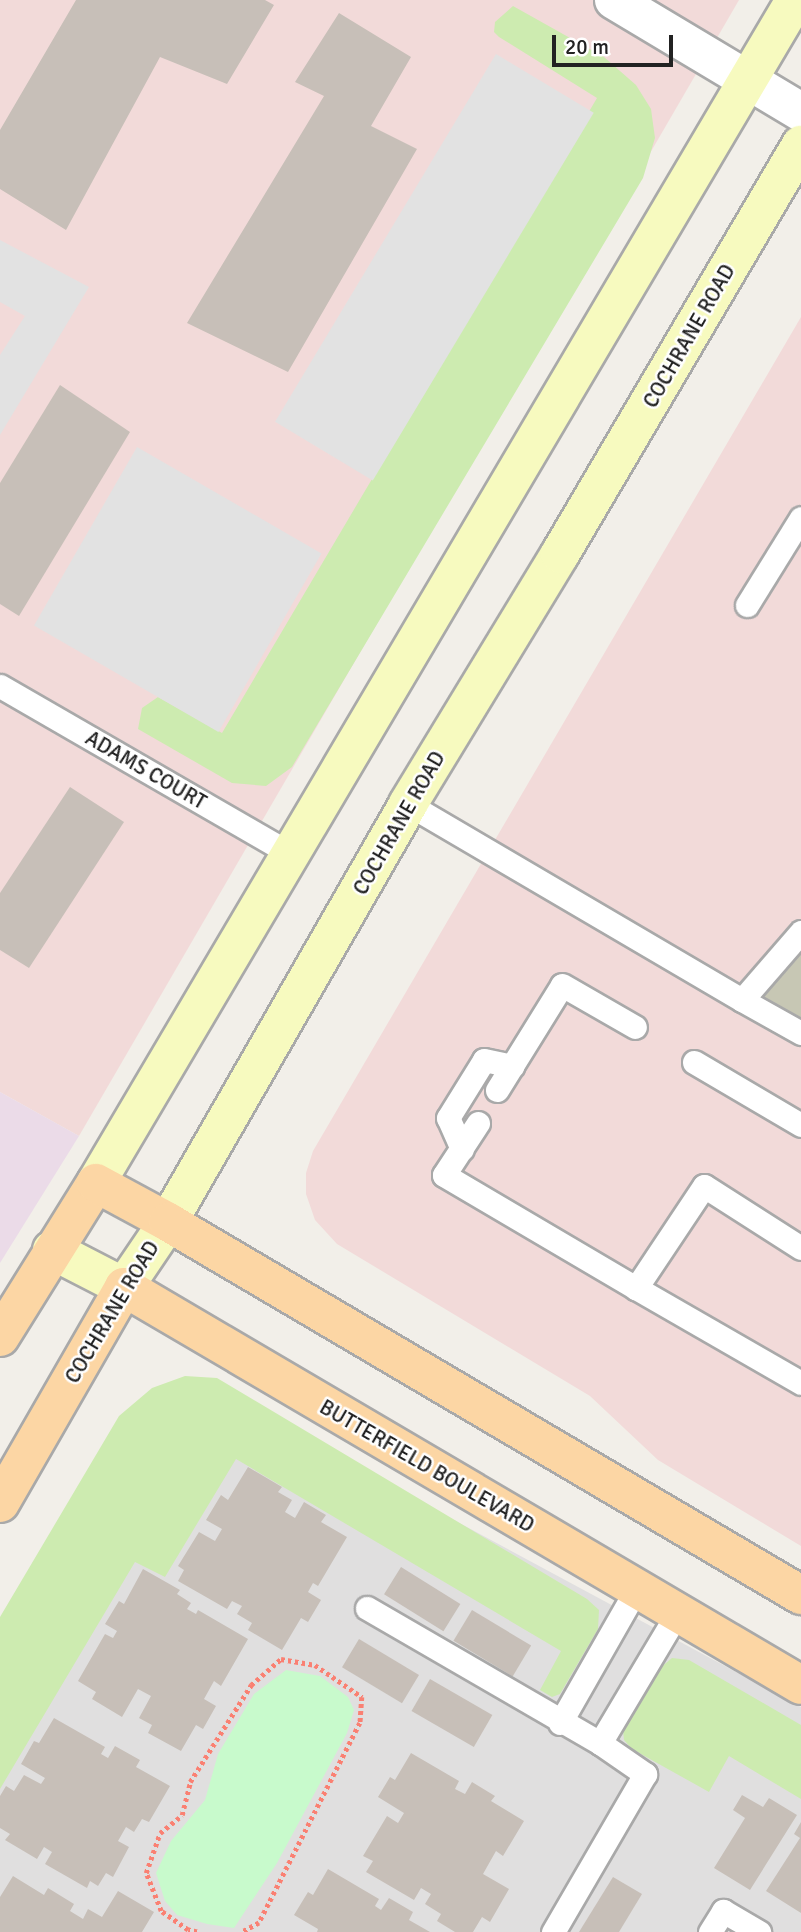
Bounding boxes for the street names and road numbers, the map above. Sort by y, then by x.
street label: COCHRANE ROAD [638,260,740,412]
street label: ADAMS COURT [81,725,211,815]
street label: COCHRANE ROAD [348,747,450,899]
street label: COCHRANE ROAD [60,1236,164,1388]
street label: BUTTERFIELD BOULEVARD [315,1394,539,1538]

